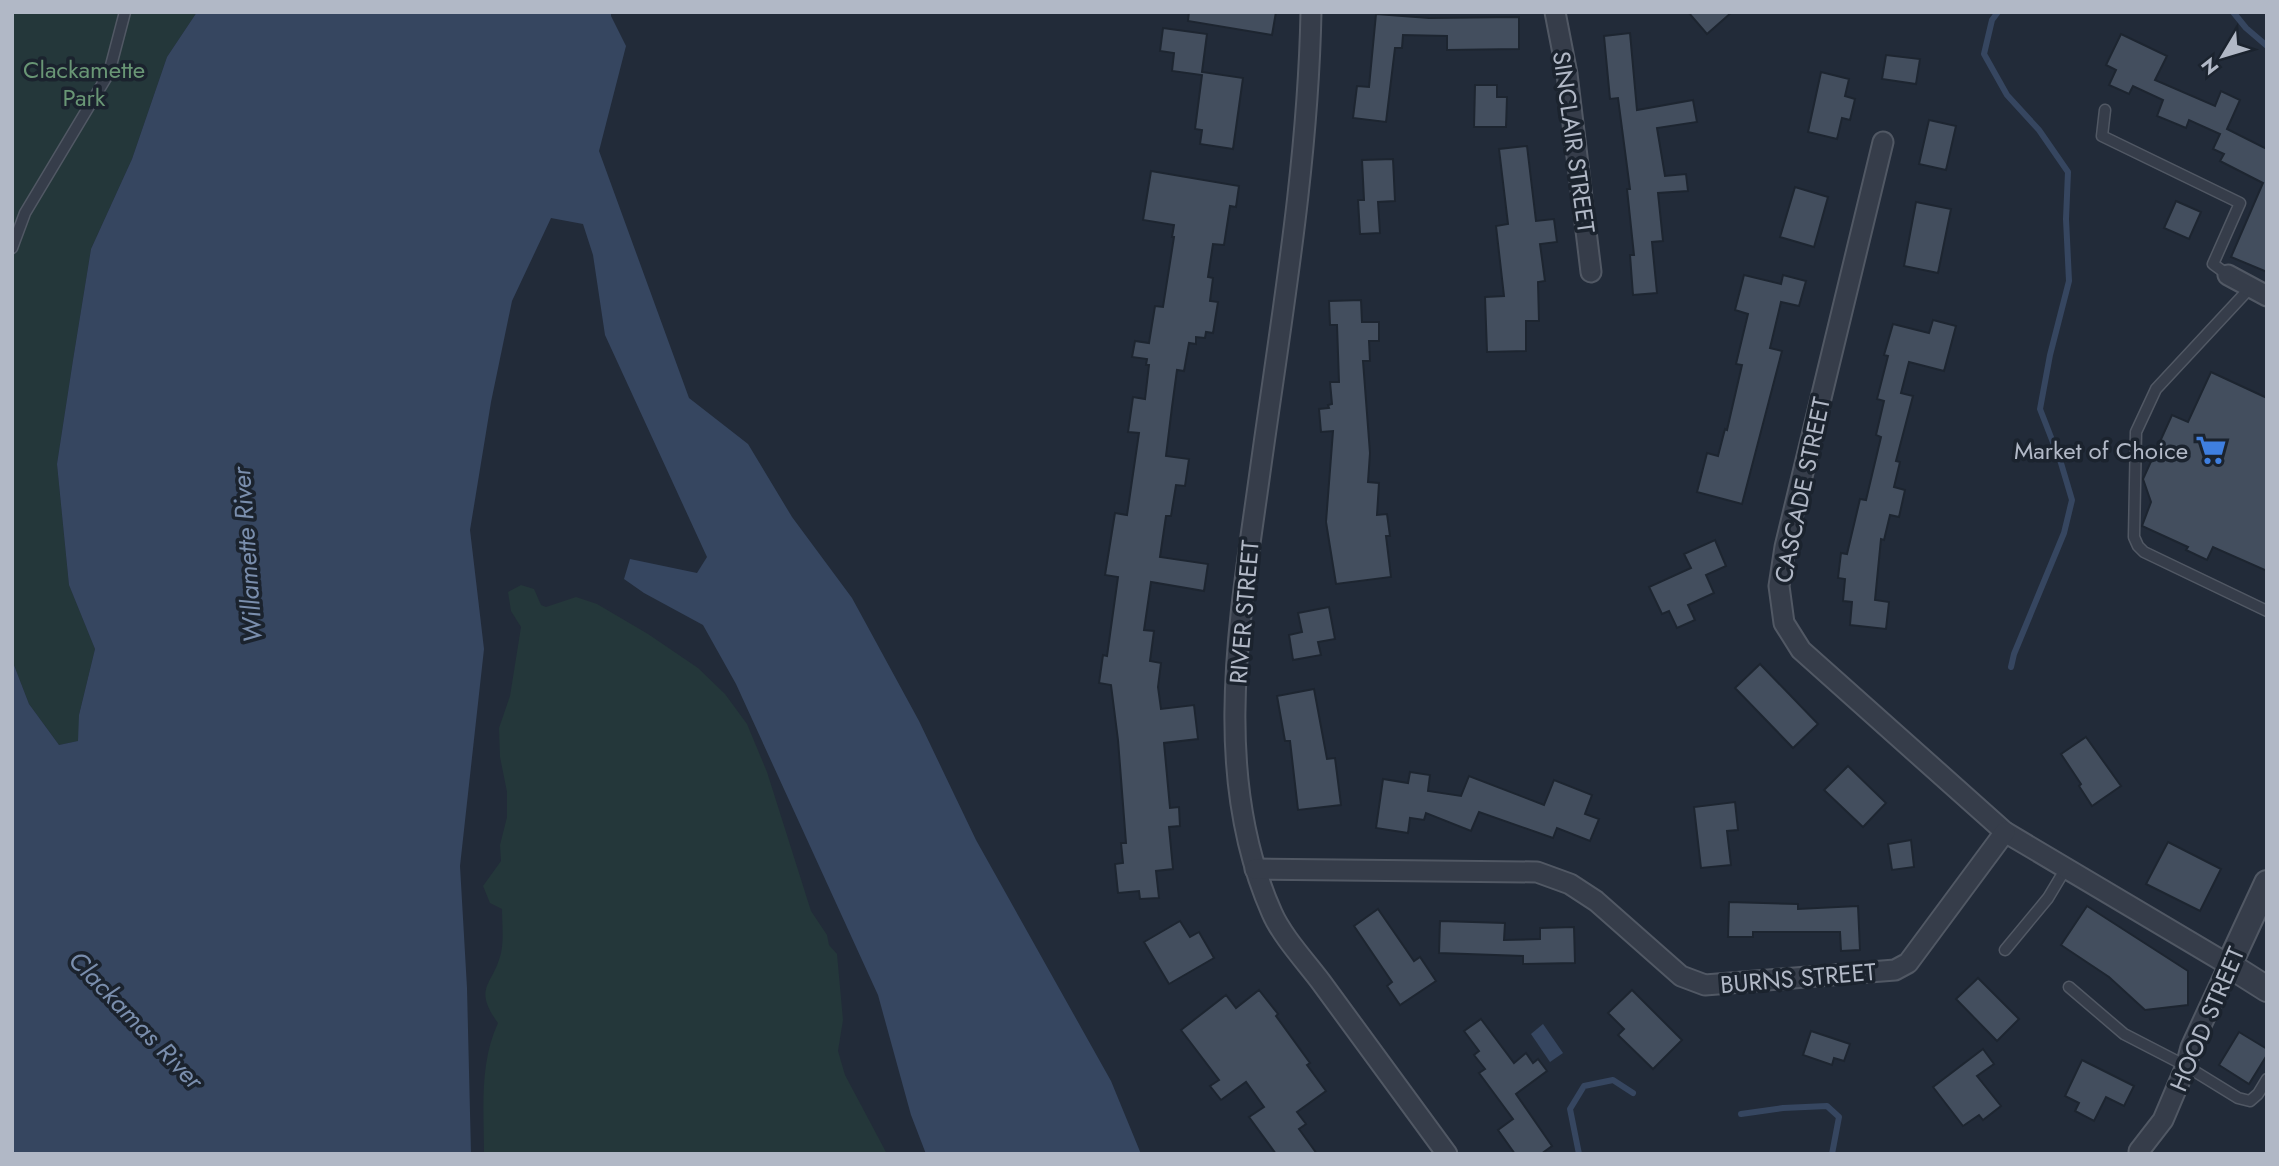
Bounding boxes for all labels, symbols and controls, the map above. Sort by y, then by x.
north arrow [2188,21,2258,91]
street label: SINCLAIR STREET [1544,49,1604,235]
park label: Clackamette Park [23,52,145,115]
text: N [2195,52,2225,80]
street label: CASCADE STREET [1765,394,1839,586]
place label: Market of Choice [2014,433,2188,468]
supermarket icon: Market of Choice [2194,433,2228,467]
water label: Willamette River [222,464,272,644]
street label: RIVER STREET [1220,539,1268,685]
street label: HOOD STREET [2161,941,2253,1097]
water label: Clackamas River [60,942,213,1099]
street label: BURNS STREET [1719,954,1877,1002]

